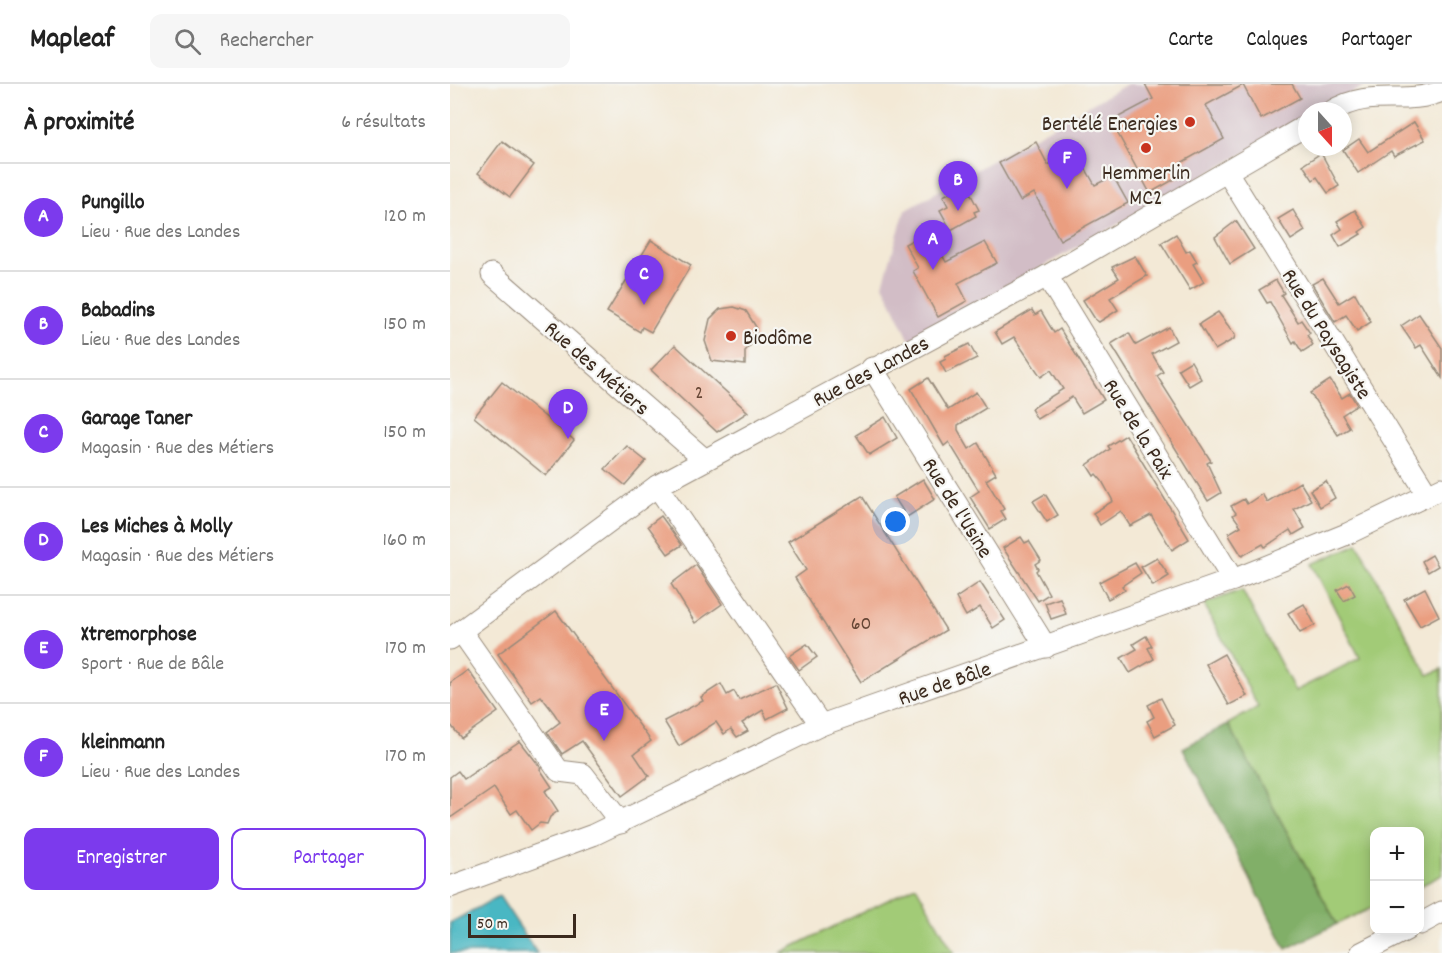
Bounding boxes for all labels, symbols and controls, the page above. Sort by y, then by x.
search box [150,14,570,68]
text: Mapleaf [30,21,114,61]
icon: search [171,25,204,58]
text: Rechercher [219,26,313,57]
text: Carte [1168,26,1213,56]
text: Calques [1246,26,1308,56]
text: Partager [1341,26,1412,56]
north arrow [1298,102,1352,156]
text: À proximité [24,105,134,142]
text: 6 résultats [341,109,426,137]
place label: Bertélé Energies [1042,110,1178,141]
marker: Bertélé Energies [1183,115,1197,129]
pin: F [1048,140,1086,189]
marker: Hemmerlin MC2 [1139,141,1153,155]
place label: Hemmerlin MC2 [1102,159,1190,215]
pin: B [938,162,978,211]
text: Pungillo [81,188,145,219]
text: A [38,203,49,231]
text: 120 m [384,203,426,231]
text: Lieu · Rue des Landes [81,219,240,247]
pin: A [914,220,952,270]
pin: C [624,256,664,305]
street label: Rue du Paysagiste [1272,263,1378,406]
text: Babadins [81,296,155,327]
text: B [39,311,48,339]
text: 150 m [383,311,426,339]
street label: Rue des Métiers [536,315,655,424]
place label: Biodôme [743,324,812,355]
text: Lieu · Rue des Landes [81,327,240,355]
marker: Biodôme [724,329,738,343]
street label: Rue des Landes [808,329,935,417]
street label: Rue de la Paix [1094,374,1180,486]
house number: 2 [695,380,703,408]
pin: D [548,390,588,439]
text: Garage Taner [81,404,192,435]
text: C [39,419,48,447]
text: 150 m [383,419,426,447]
text: Magasin · Rue des Métiers [81,435,274,463]
street label: Rue de l'Usine [913,453,999,565]
your location [881,507,910,536]
text: Les Miches à Molly [81,512,232,543]
text: D [38,527,49,555]
text: 160 m [383,527,426,555]
text: Magasin · Rue des Métiers [81,543,274,571]
house number: 60 [851,611,871,639]
text: Xtremorphose [81,620,197,651]
text: E [39,635,48,663]
text: 170 m [385,635,426,663]
text: Sport · Rue de Bâle [81,651,224,679]
street label: Rue de Bâle [895,655,996,716]
pin: E [584,692,624,741]
text: kleinmann [81,728,165,759]
text: F [39,743,48,771]
text: 170 m [385,743,426,771]
text: Lieu · Rue des Landes [81,759,240,787]
map controls [1370,827,1424,935]
button: + [1370,827,1424,881]
button: Enregistrer [24,828,219,890]
button: Partager [231,828,426,890]
button: − [1370,881,1424,935]
scale bar [468,911,576,938]
text: 50 m [477,913,508,936]

